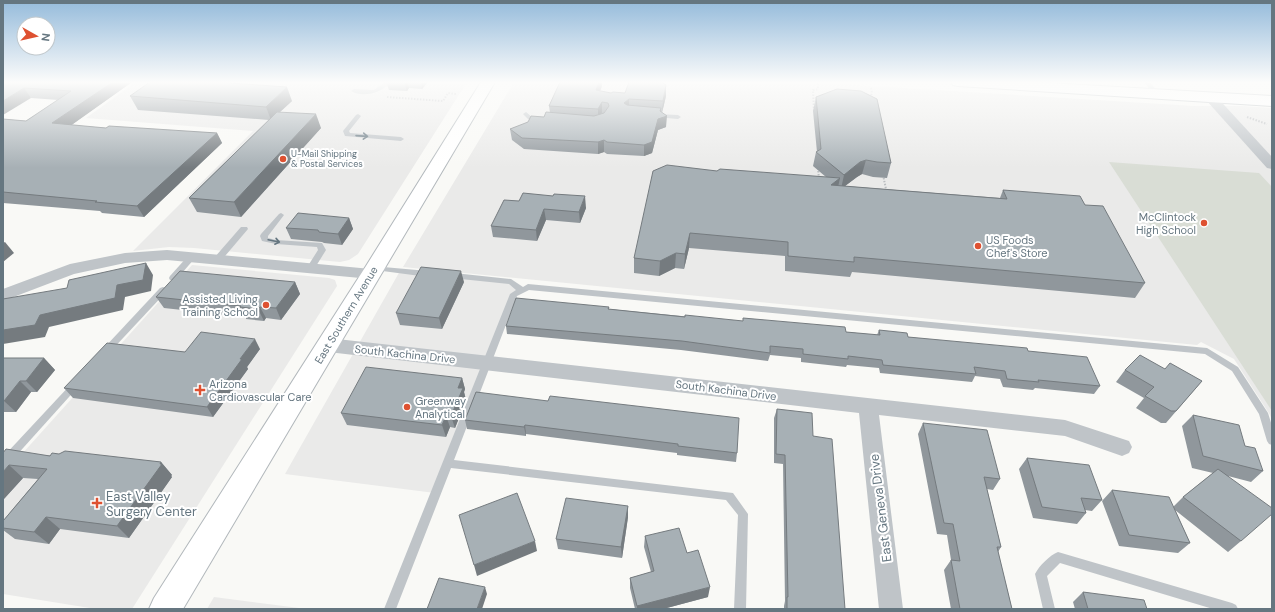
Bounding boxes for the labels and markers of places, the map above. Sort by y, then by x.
place label: U-Mail Shipping & Postal Services [291,148,363,170]
marker: U-Mail Shipping & Postal Services [278,154,288,164]
place label: McClintock High School [1136,210,1196,237]
marker: McClintock High School [1199,218,1209,228]
place label: US Foods Chef's Store [986,233,1048,260]
marker: US Foods Chef's Store [973,241,983,251]
place label: Assisted Living Training School [181,292,258,319]
marker: Assisted Living Training School [261,300,271,310]
place label: Arizona Cardiovascular Care [209,377,312,404]
marker: Arizona Cardiovascular Care [194,384,206,396]
place label: Greenway Analytical [415,394,466,421]
marker: Greenway Analytical [402,402,412,412]
place label: East Valley Surgery Center [106,488,197,520]
marker: East Valley Surgery Center [91,497,103,509]

